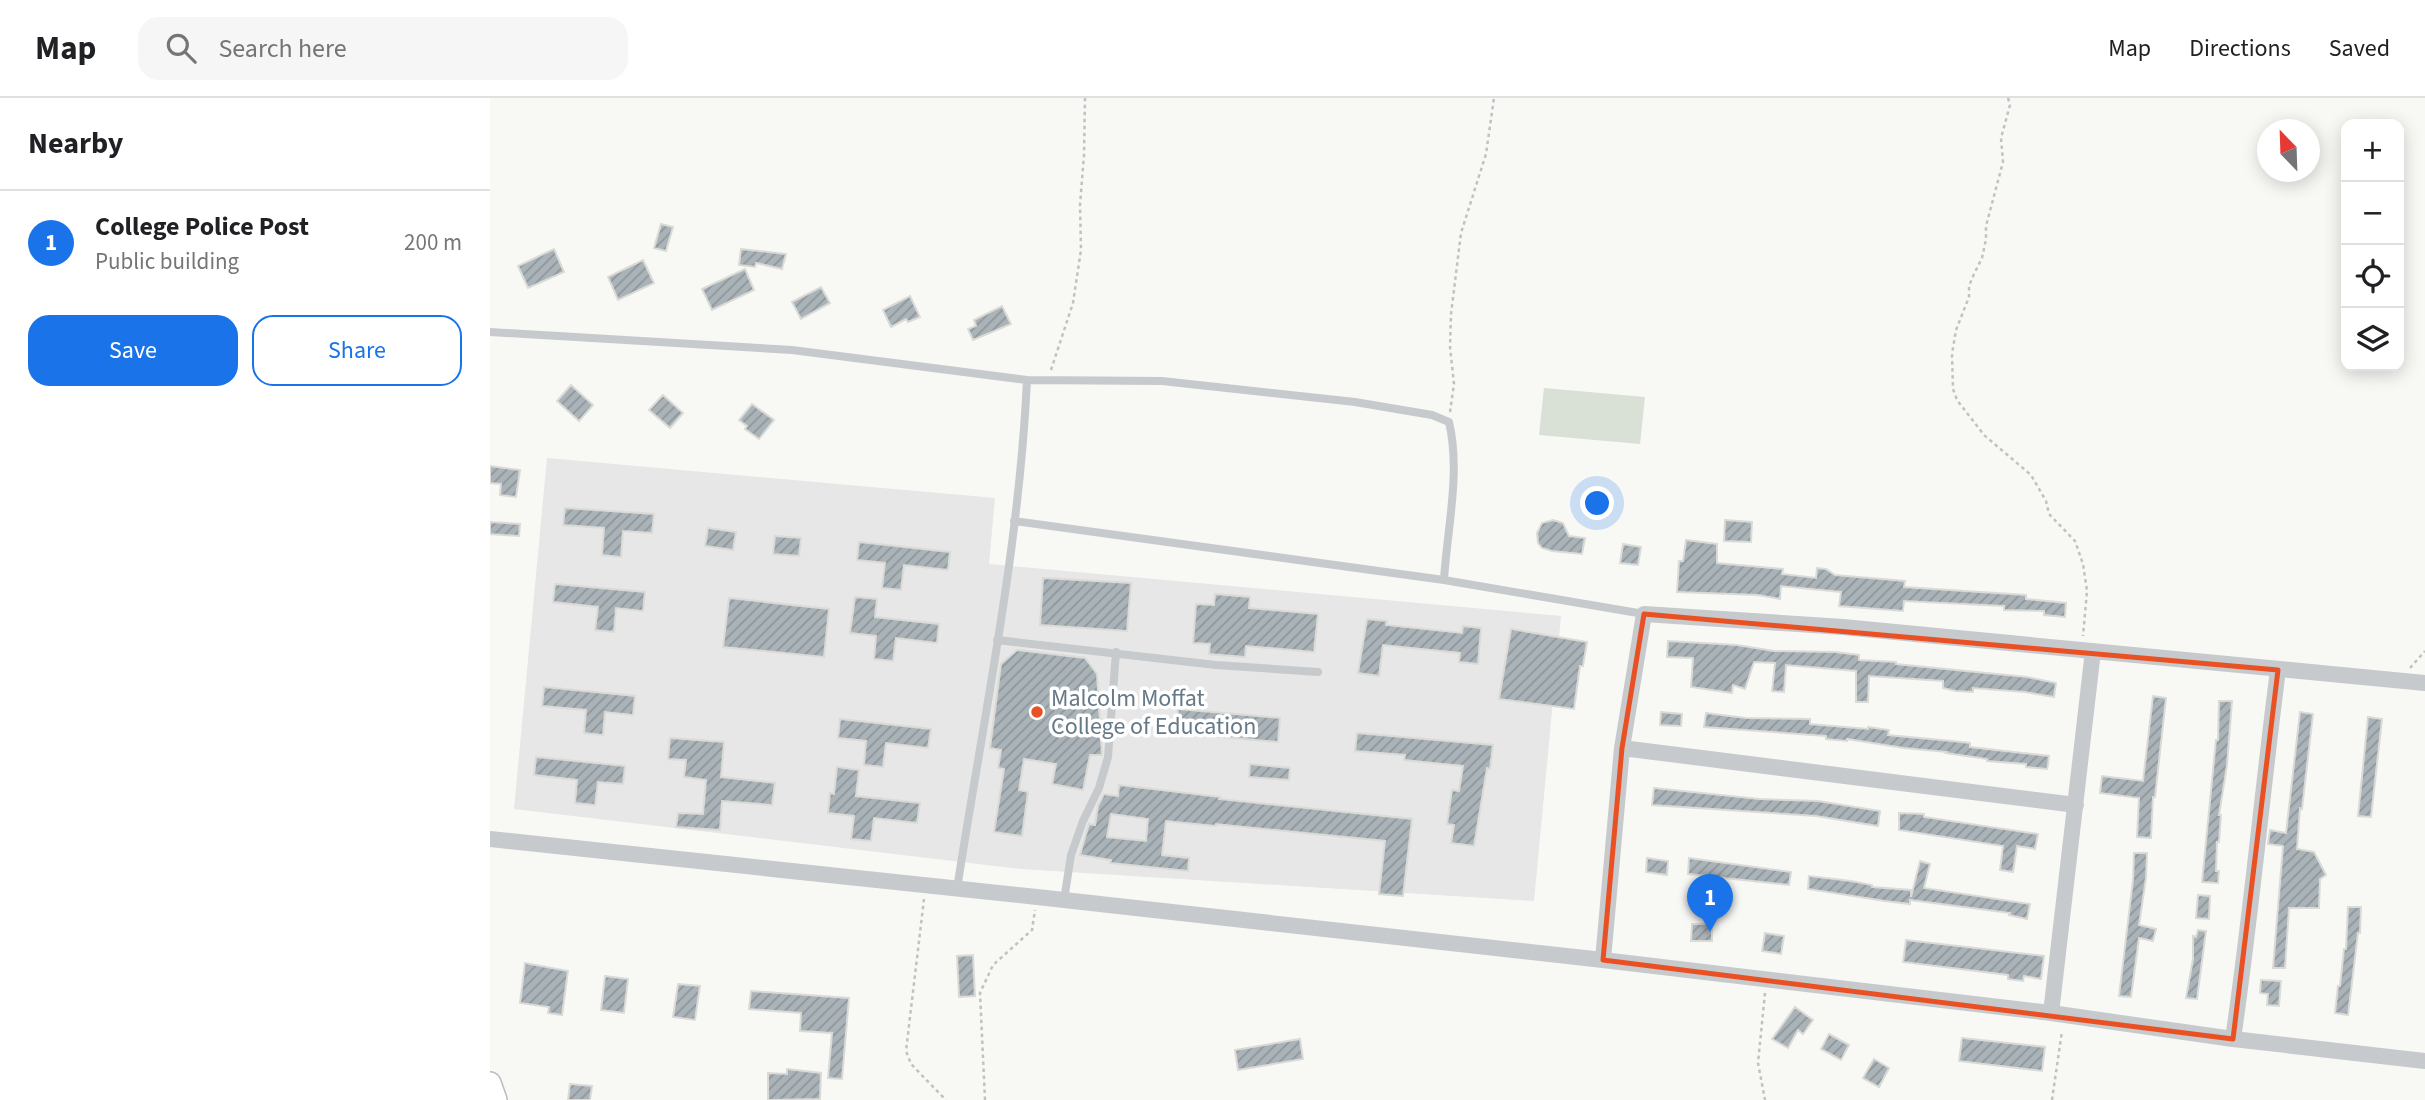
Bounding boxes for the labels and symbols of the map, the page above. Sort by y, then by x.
north arrow [2257,119,2320,182]
your location [1580,486,1614,520]
place label: Malcolm Moffat College of Education [1051,681,1256,744]
marker: Malcolm Moffat College of Education [1029,704,1045,720]
pin: 1 [1687,874,1733,932]

